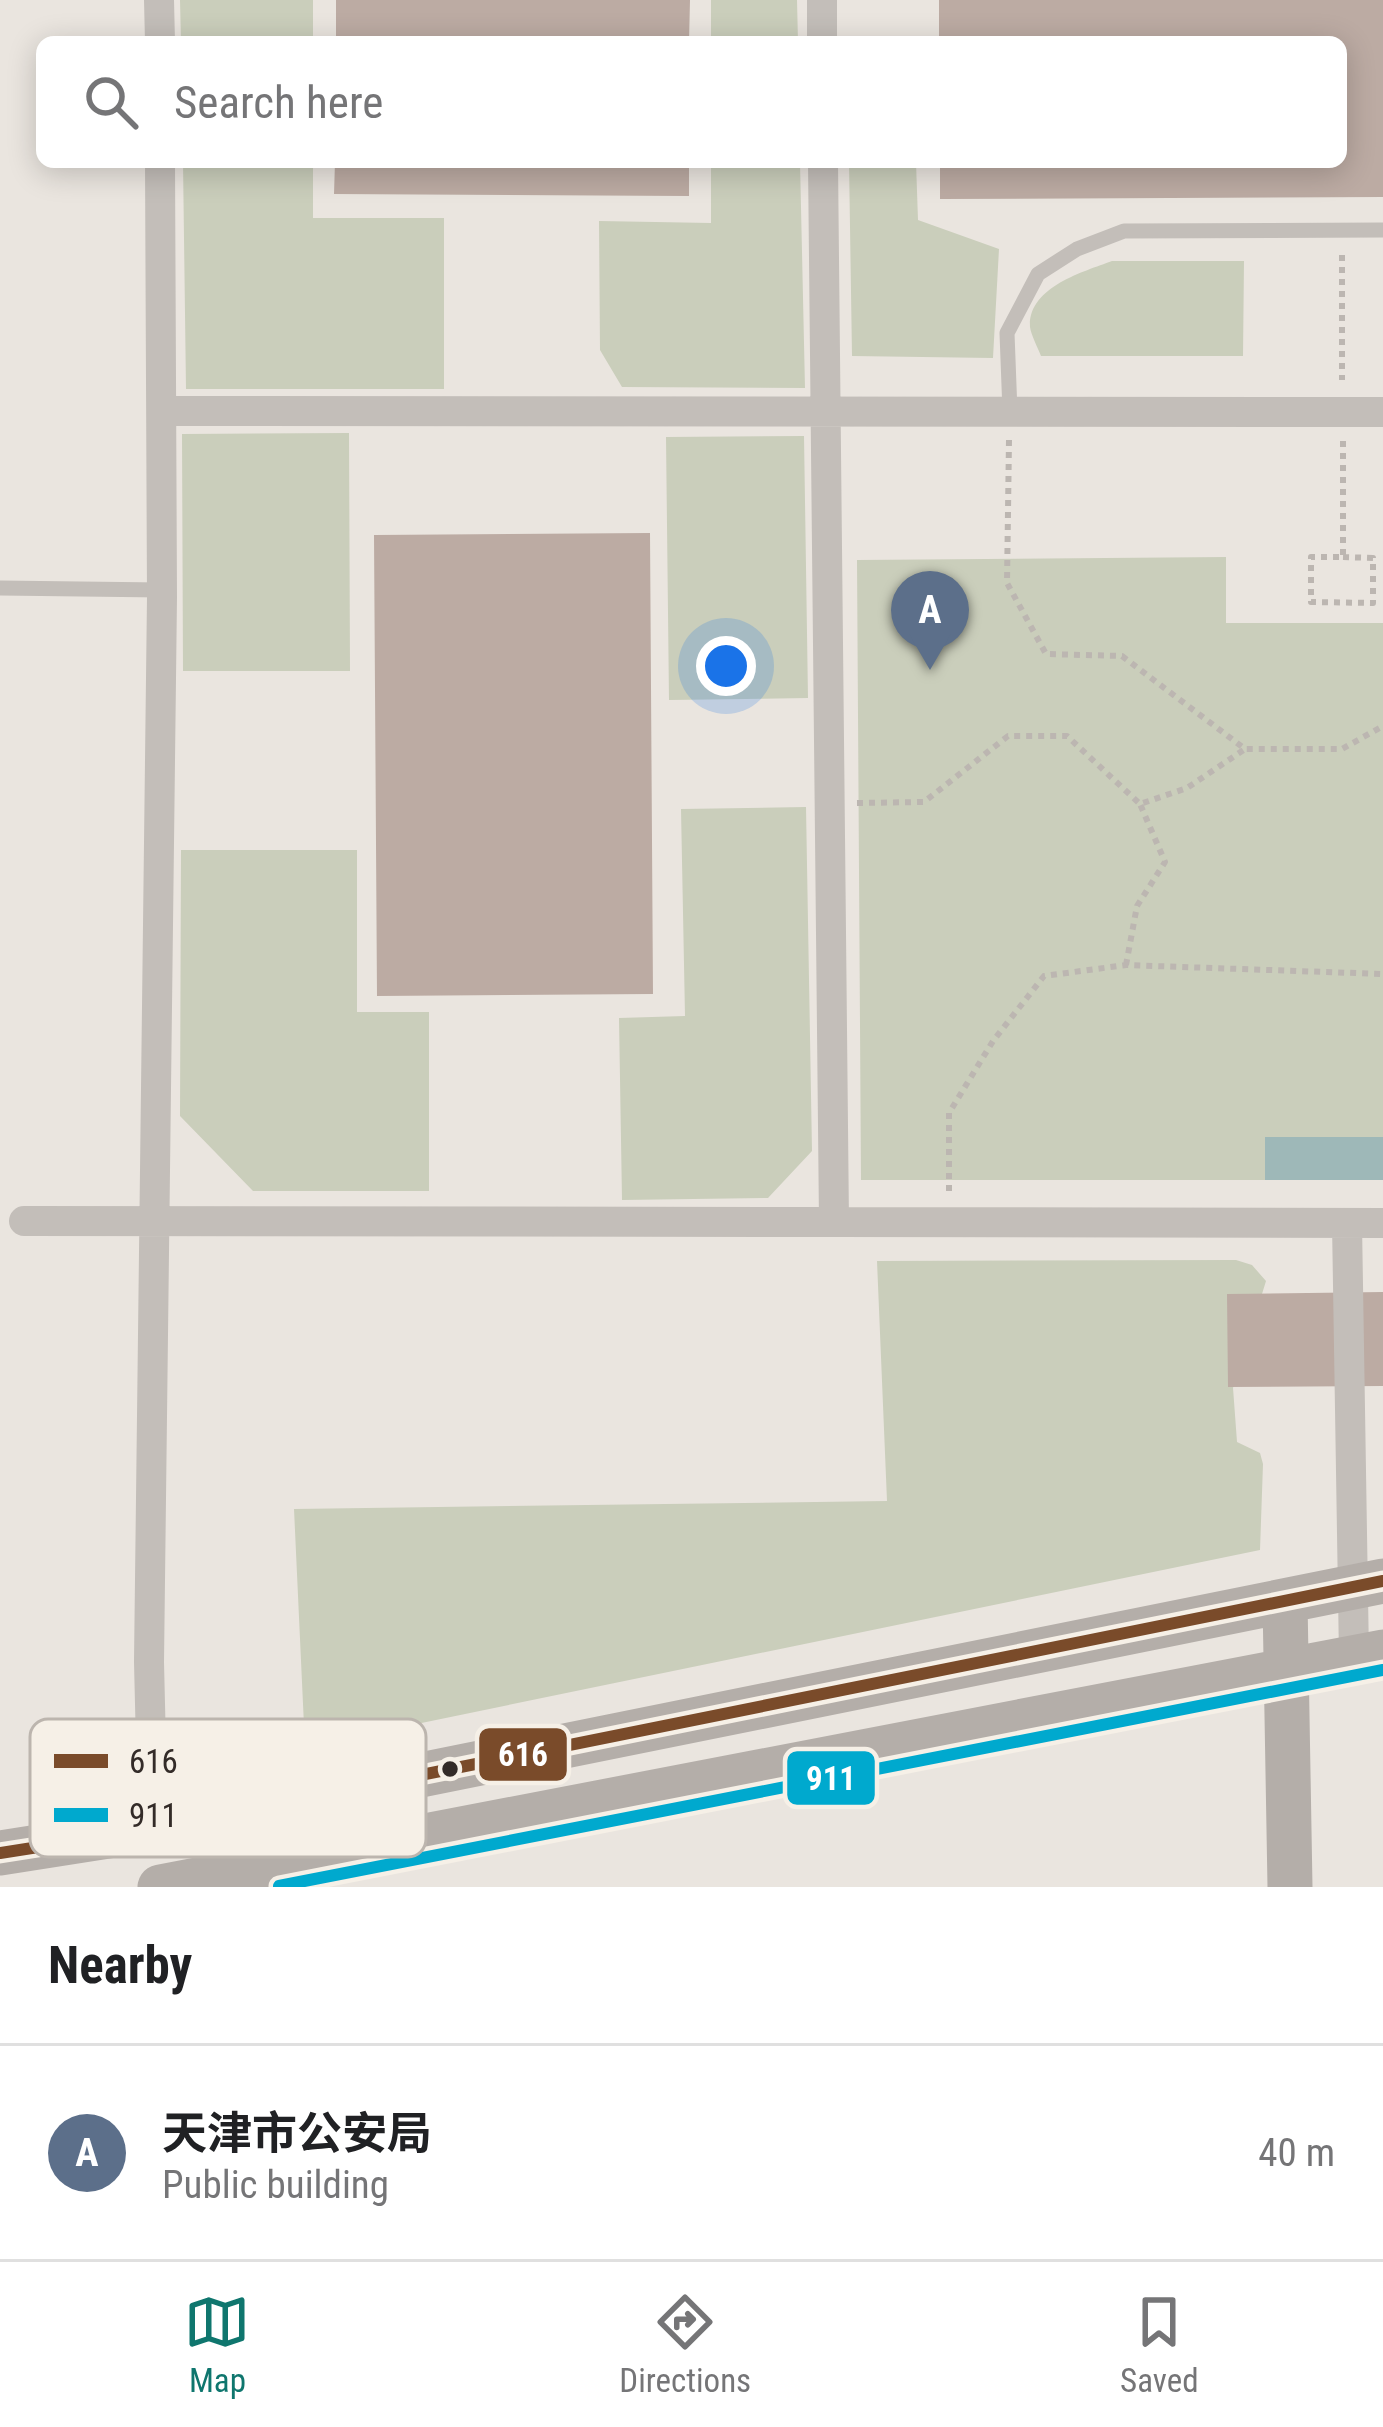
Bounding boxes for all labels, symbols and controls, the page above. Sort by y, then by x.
search box [36,36,1347,168]
icon: search [78,69,144,135]
text: Search here [174,76,383,129]
pin: A [891,571,969,670]
your location [696,636,756,696]
legend [30,1719,426,1857]
line badge: 616 [477,1726,569,1783]
text: 616 [498,1735,548,1774]
text: 616 [129,1742,178,1781]
line badge: 911 [785,1749,877,1807]
unlabelled marker [439,1758,461,1780]
text: 911 [806,1759,856,1798]
text: 911 [129,1796,178,1835]
text: Nearby [48,1936,192,1995]
text: 天津市公安局 [162,2107,432,2160]
text: A [75,2130,99,2176]
text: 40 m [1258,2130,1335,2176]
text: Public building [162,2162,389,2208]
tab: Map [184,2289,250,2400]
tab: Directions [619,2289,751,2400]
tab: Saved [1120,2289,1199,2400]

